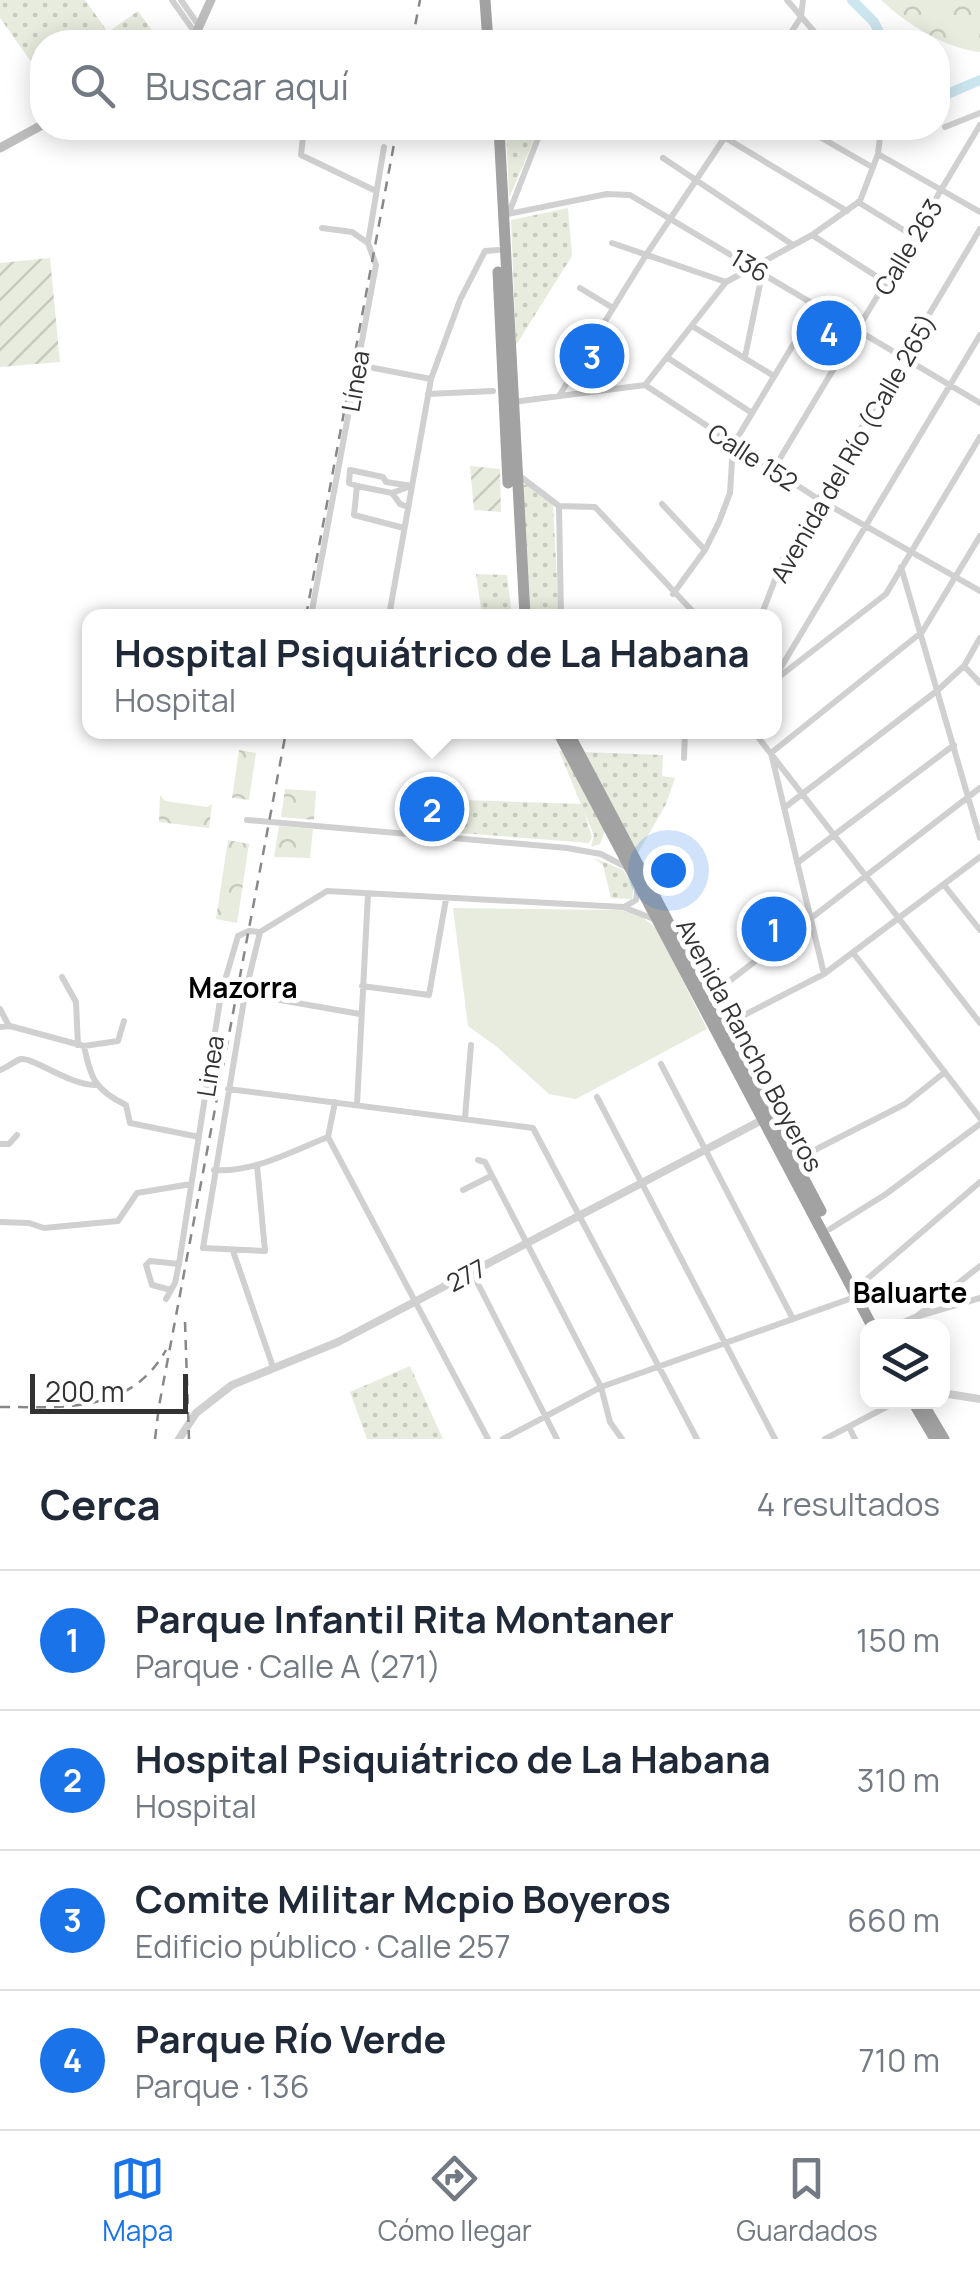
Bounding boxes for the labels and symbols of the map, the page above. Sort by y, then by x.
street label: Calle 263 [866,192,950,302]
street label: 136 [724,240,776,290]
pin: 4 [796,296,862,370]
street label: Avenida del Río (Calle 265) [762,307,944,589]
pin: 3 [560,318,624,394]
street label: Línea [332,348,378,414]
street label: Calle 152 [701,415,805,499]
pin: 2 [400,772,464,846]
your location [643,845,694,896]
pin: 1 [742,892,806,966]
street label: Avenida Rancho Boyeros [668,912,832,1178]
district label: Mazorra [188,968,298,1006]
street label: Linea [188,1033,232,1099]
street label: 277 [440,1250,492,1300]
district label: Baluarte [853,1273,967,1311]
scale bar [30,1369,188,1414]

